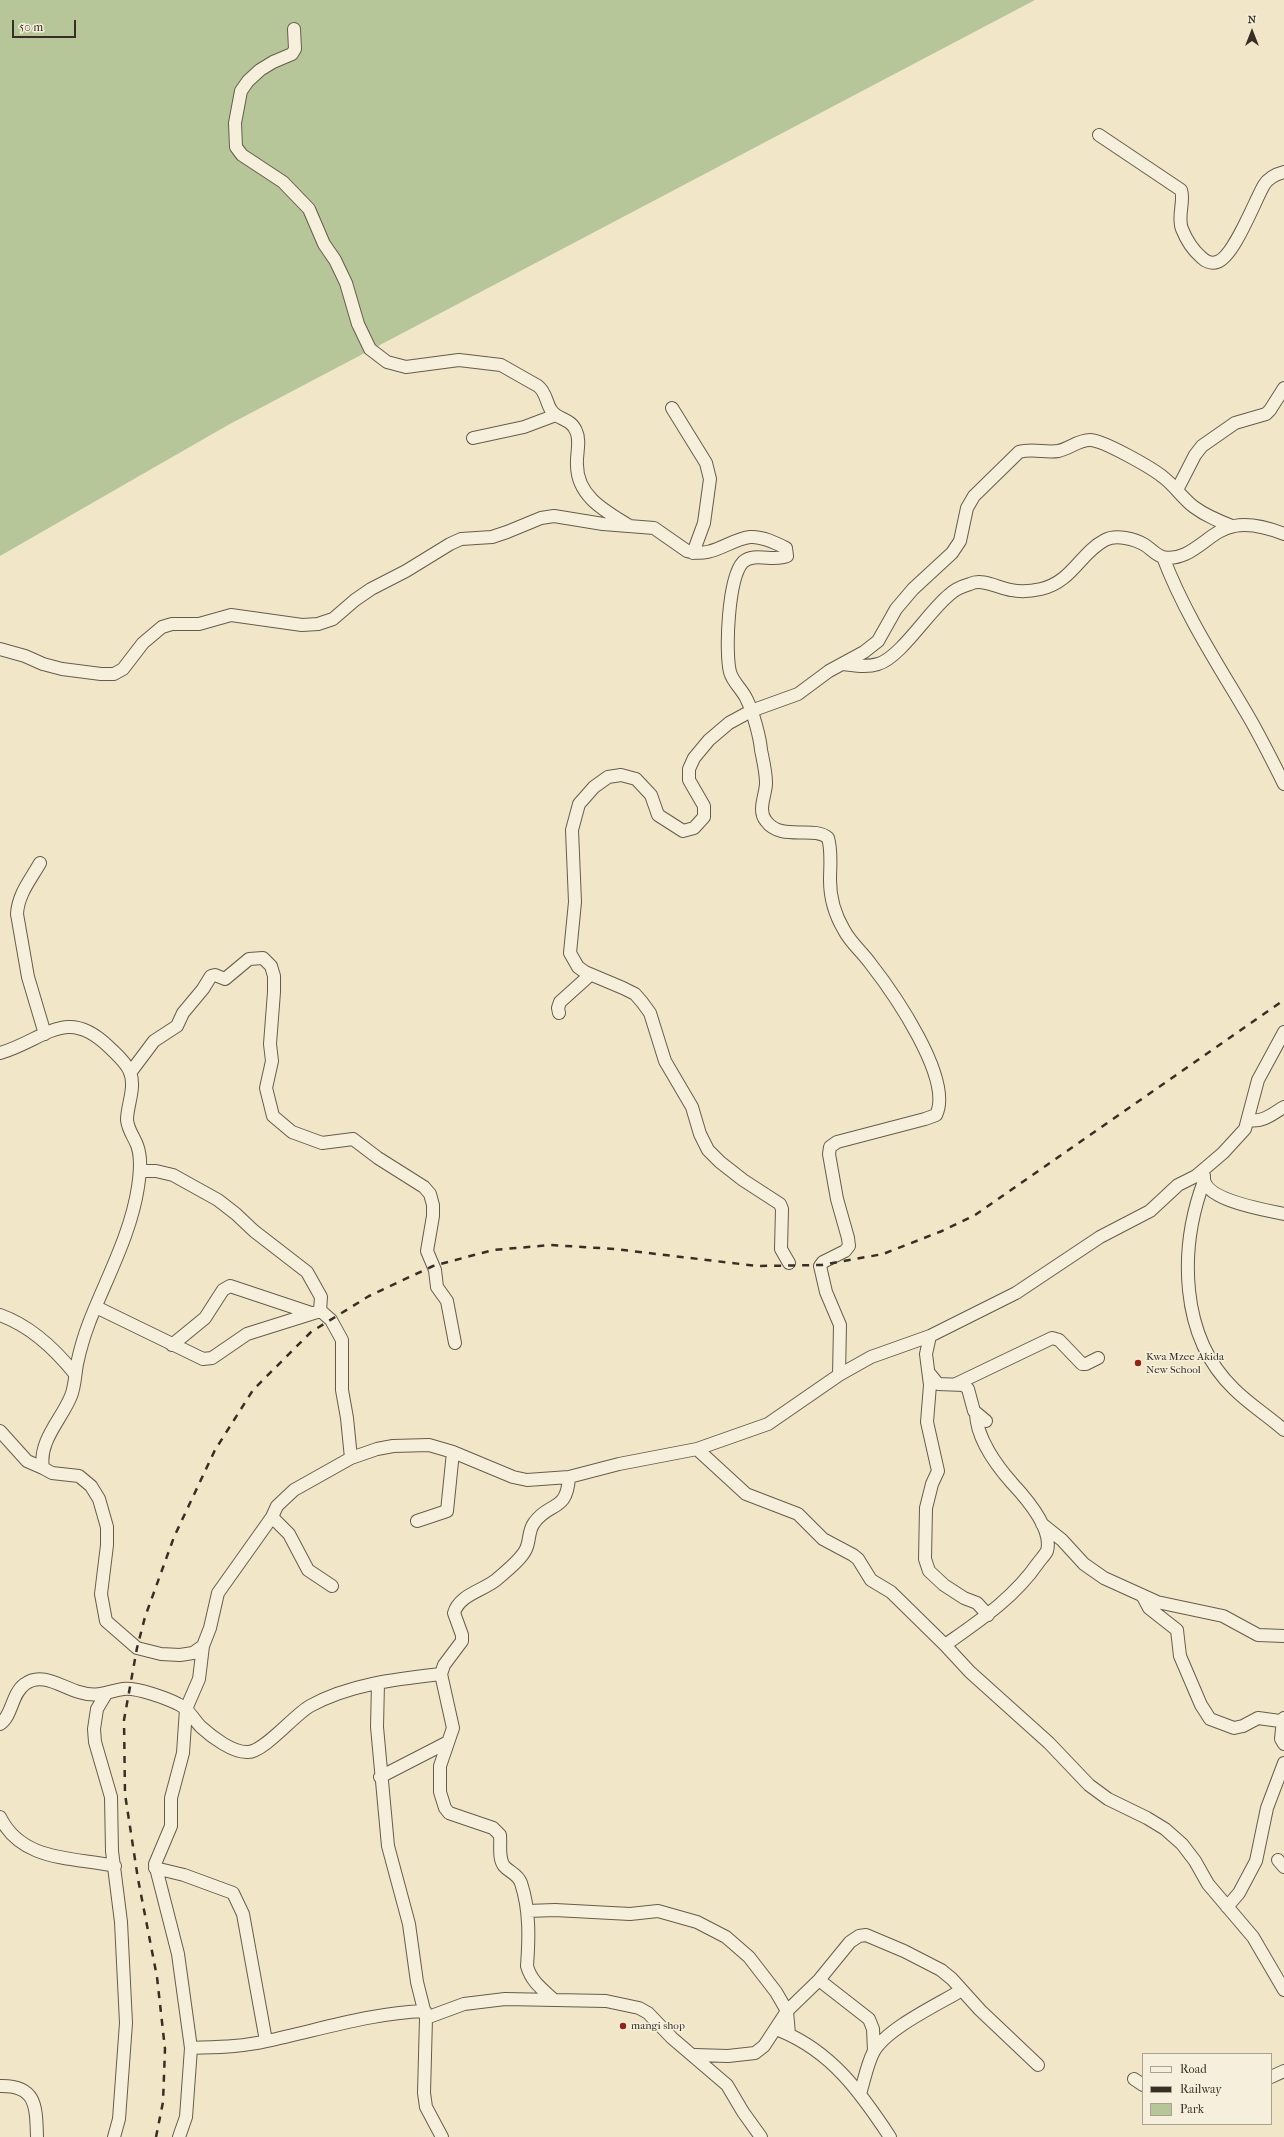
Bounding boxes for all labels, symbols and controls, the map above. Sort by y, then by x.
scale bar [14,12,78,38]
north arrow [1232,12,1272,52]
text: N [1248,13,1256,26]
text: 50 m [19,20,43,34]
place label: Kwa Mzee Akida New School [1146,1350,1224,1376]
marker: Kwa Mzee Akida New School [1133,1358,1143,1368]
place label: mangi shop [631,2019,685,2033]
marker: mangi shop [618,2021,628,2031]
legend [1142,2053,1272,2125]
text: Road [1180,2062,1207,2076]
text: Railway [1180,2082,1222,2096]
text: Park [1180,2102,1204,2116]

